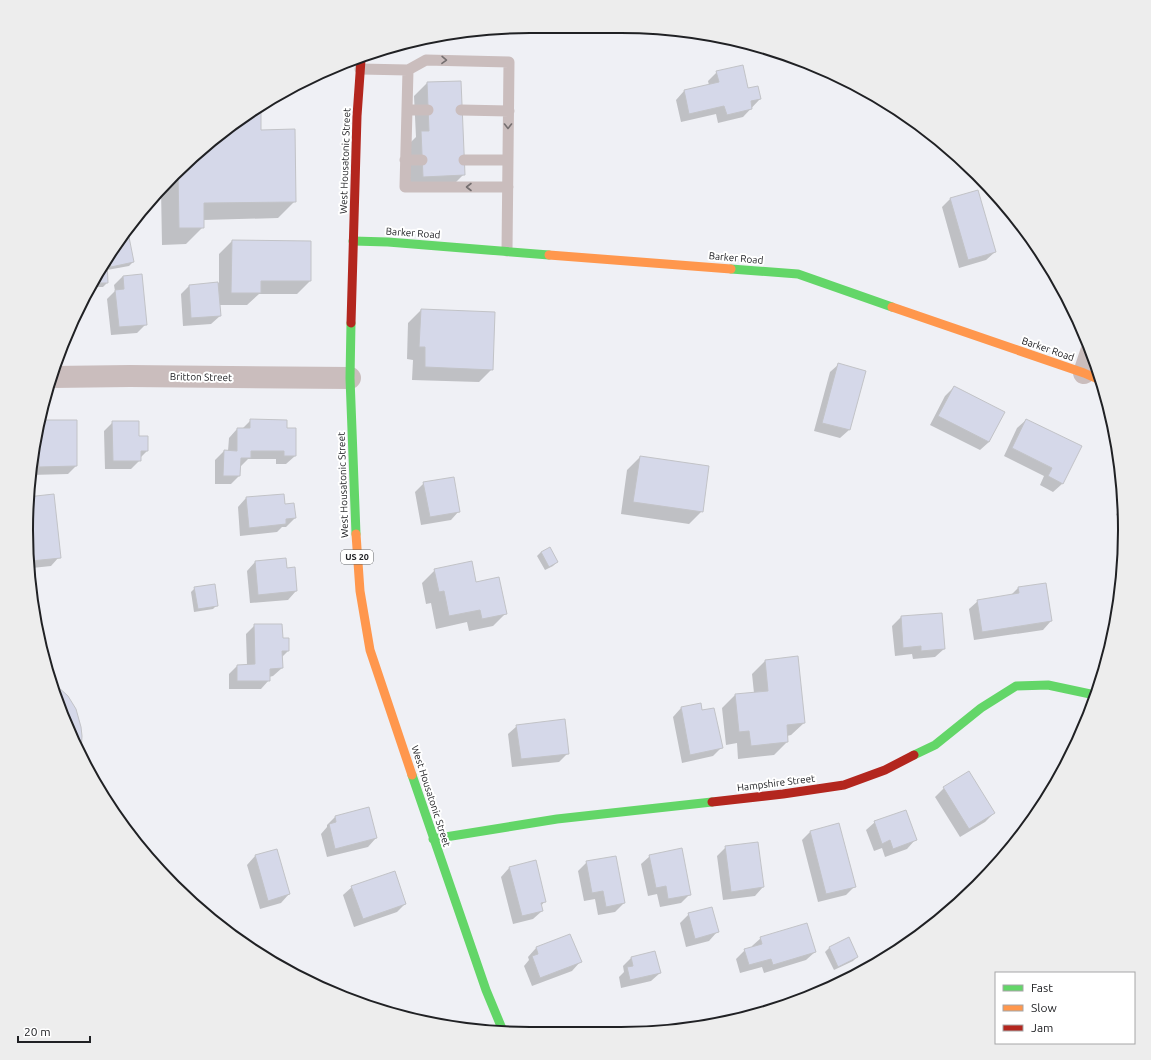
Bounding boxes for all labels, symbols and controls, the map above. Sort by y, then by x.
one-way arrow [441,56,447,64]
street label: West Housatonic Street [338,108,352,214]
one-way arrow [504,123,512,129]
one-way arrow [466,183,472,191]
street label: Barker Road [385,226,441,240]
street label: Barker Road [708,250,764,266]
street label: Barker Road [1020,335,1076,363]
street label: Britton Street [170,371,232,383]
street label: West Housatonic Street [336,432,350,538]
road number: US 20 [341,550,373,564]
street label: West Housatonic Street [409,744,453,848]
street label: Hampshire Street [736,773,816,793]
legend [995,972,1135,1044]
text: Fast [1031,981,1053,994]
text: Slow [1031,1001,1057,1014]
scale bar [18,1018,90,1044]
text: Jam [1031,1021,1053,1034]
text: 20 m [24,1025,51,1038]

